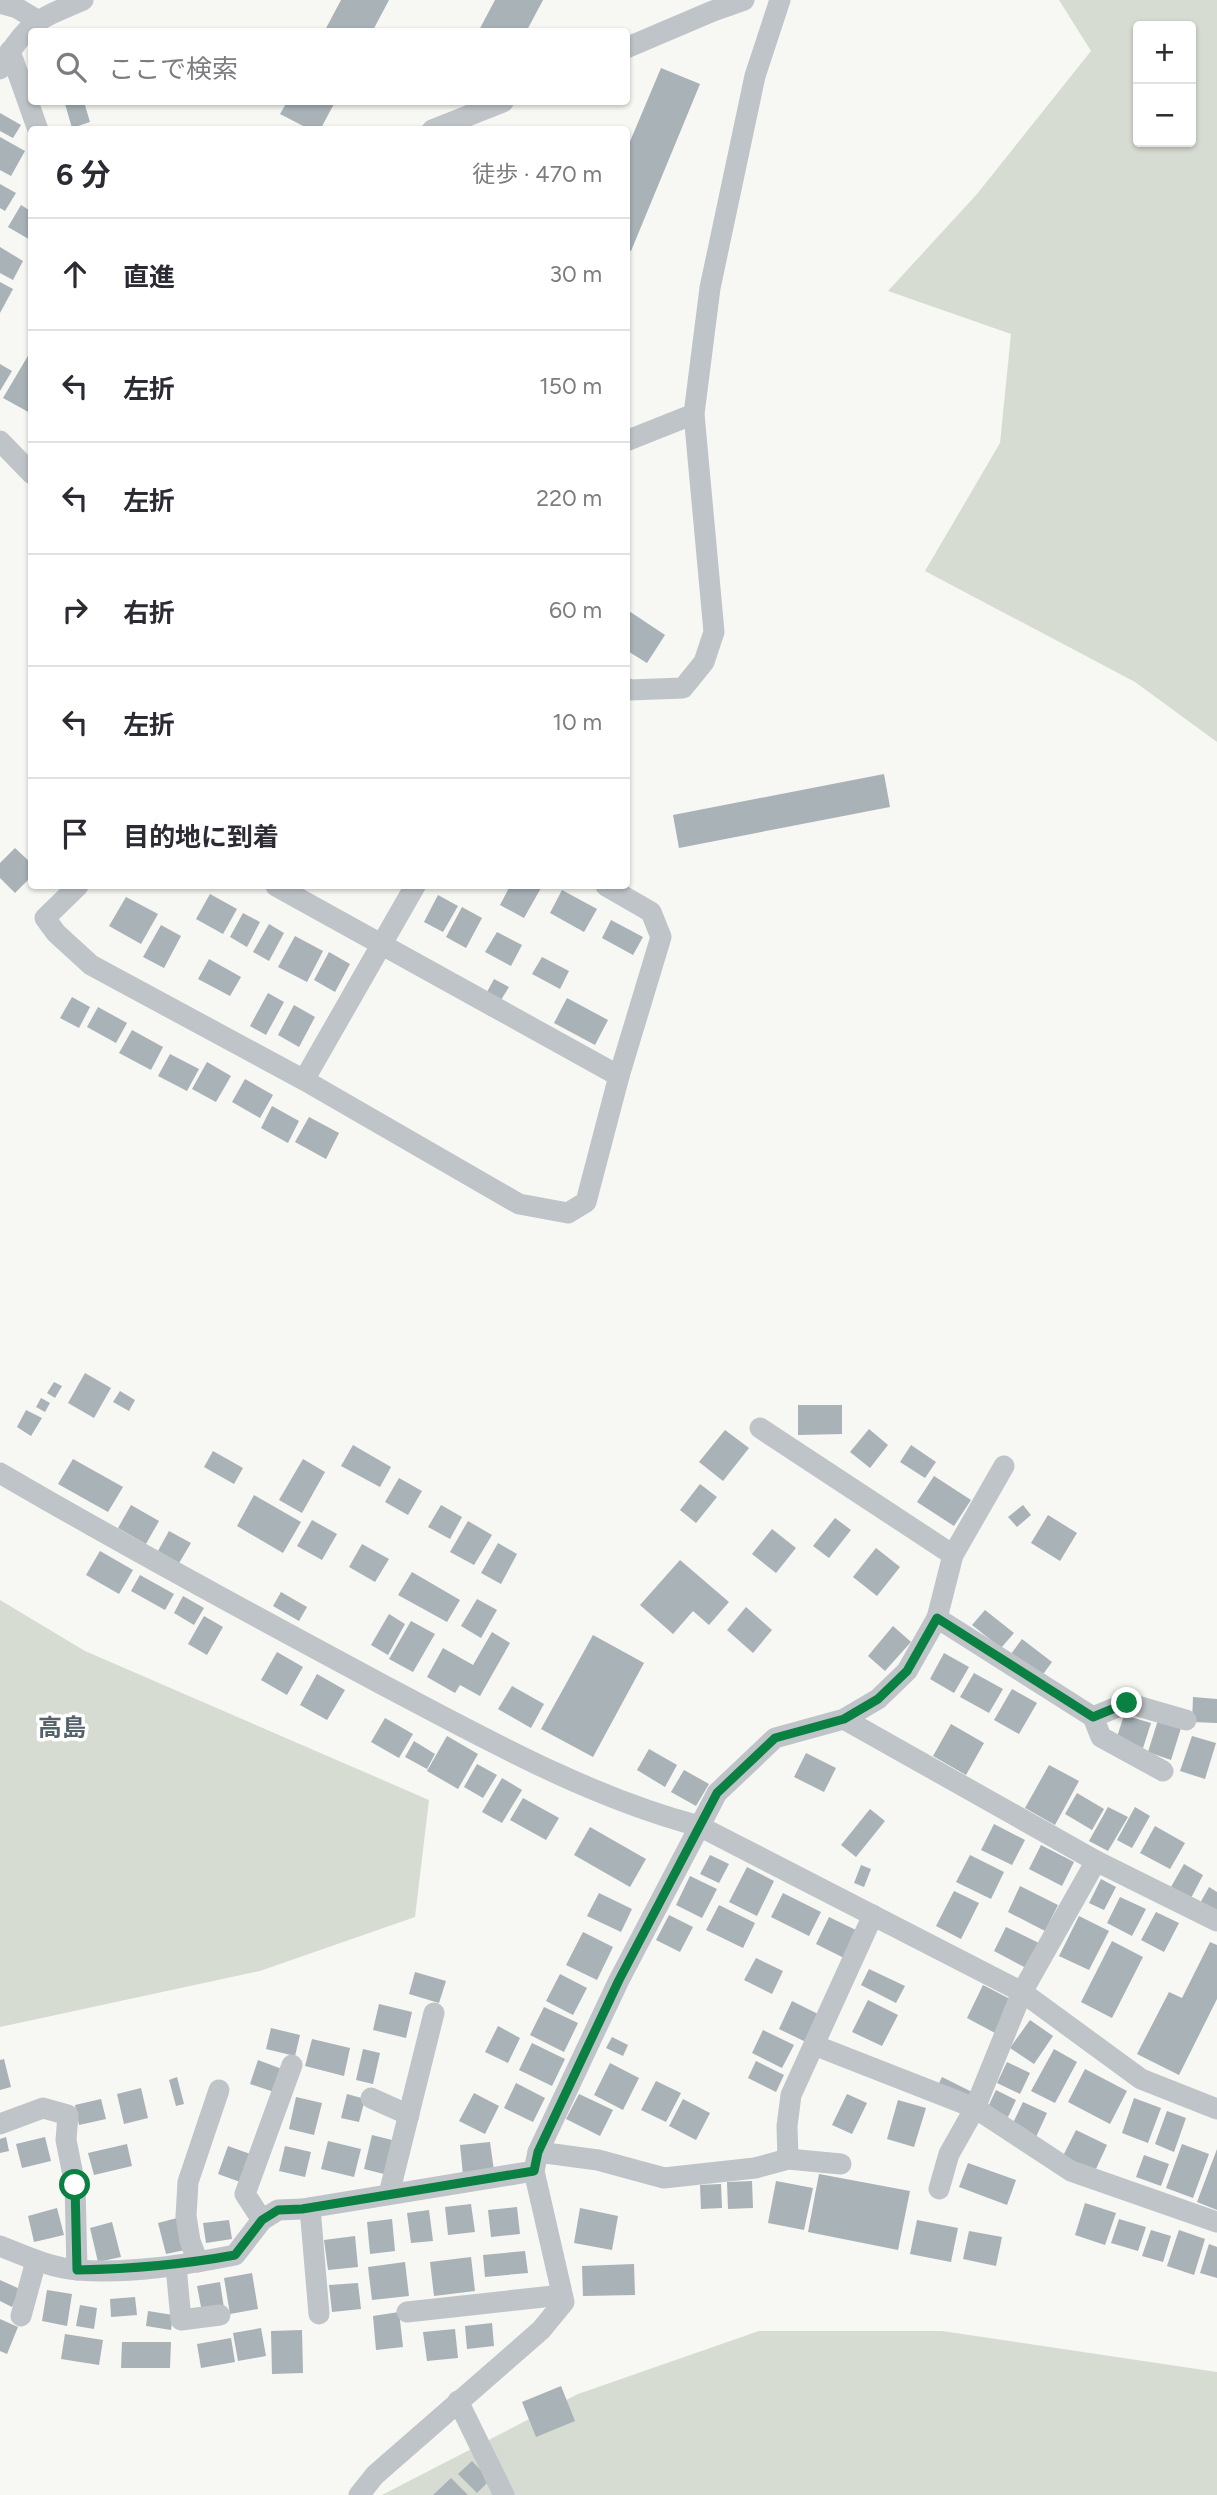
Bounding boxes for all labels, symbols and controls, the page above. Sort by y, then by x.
map controls [1133,21,1196,147]
button: + [1133,21,1196,84]
search box [28,28,630,105]
icon: search [52,48,90,86]
text: ここで検索 [108,53,238,85]
button: − [1133,84,1196,147]
text: 6 分 [56,156,111,193]
text: 徒歩 · 470 m [472,160,602,188]
icon: ahead [56,255,94,293]
text: 30 m [549,260,602,288]
text: 直進 [123,261,175,293]
icon: left [56,367,94,405]
text: 150 m [539,372,602,400]
text: 左折 [123,373,175,405]
icon: left [56,479,94,517]
text: 220 m [536,484,602,512]
text: 左折 [123,485,175,517]
icon: right [56,591,94,629]
text: 60 m [549,596,602,624]
text: 右折 [123,597,175,629]
icon: left [56,703,94,741]
text: 10 m [553,708,602,736]
text: 左折 [123,709,175,741]
icon: arrive [56,815,94,853]
text: 目的地に到着 [123,821,279,853]
route end [1111,1687,1142,1718]
district label: 高島 [38,1713,86,1742]
route start [59,2169,90,2200]

